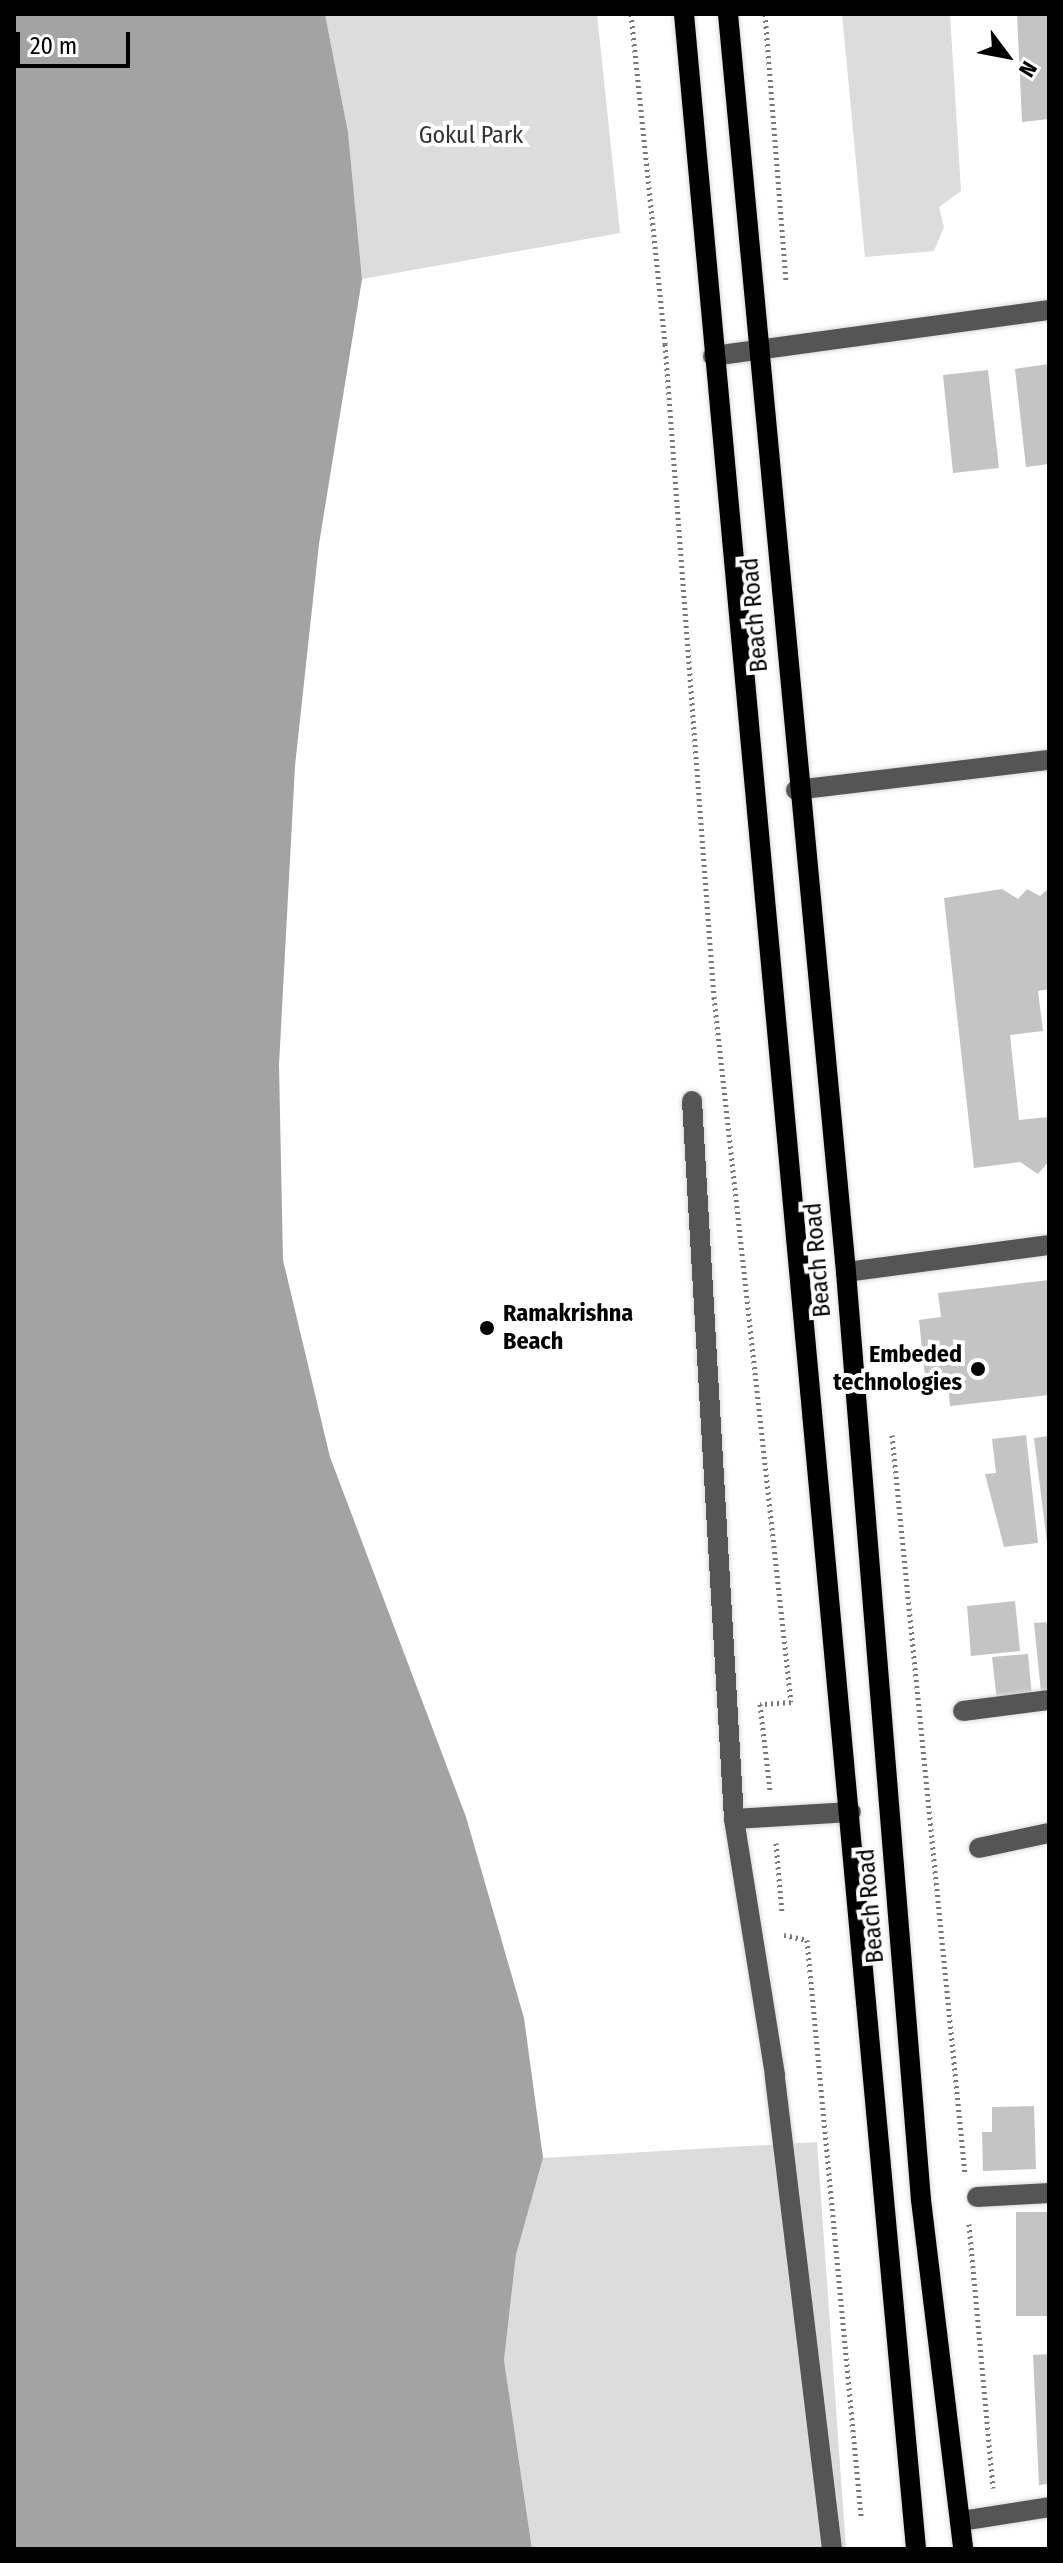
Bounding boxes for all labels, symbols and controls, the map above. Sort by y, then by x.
scale bar [20,16,134,66]
north arrow [967,16,1047,96]
text: 20 m [30,32,77,60]
text: N [1013,56,1043,82]
park label: Gokul Park [419,122,523,150]
street label: Beach Road [736,557,774,673]
street label: Beach Road [799,1202,837,1318]
place label: Ramakrishna Beach [503,1300,633,1356]
marker: Ramakrishna Beach [478,1319,496,1337]
place label: Embeded technologies [833,1341,962,1397]
marker: Embeded technologies [969,1360,987,1378]
street label: Beach Road [852,1848,890,1964]

